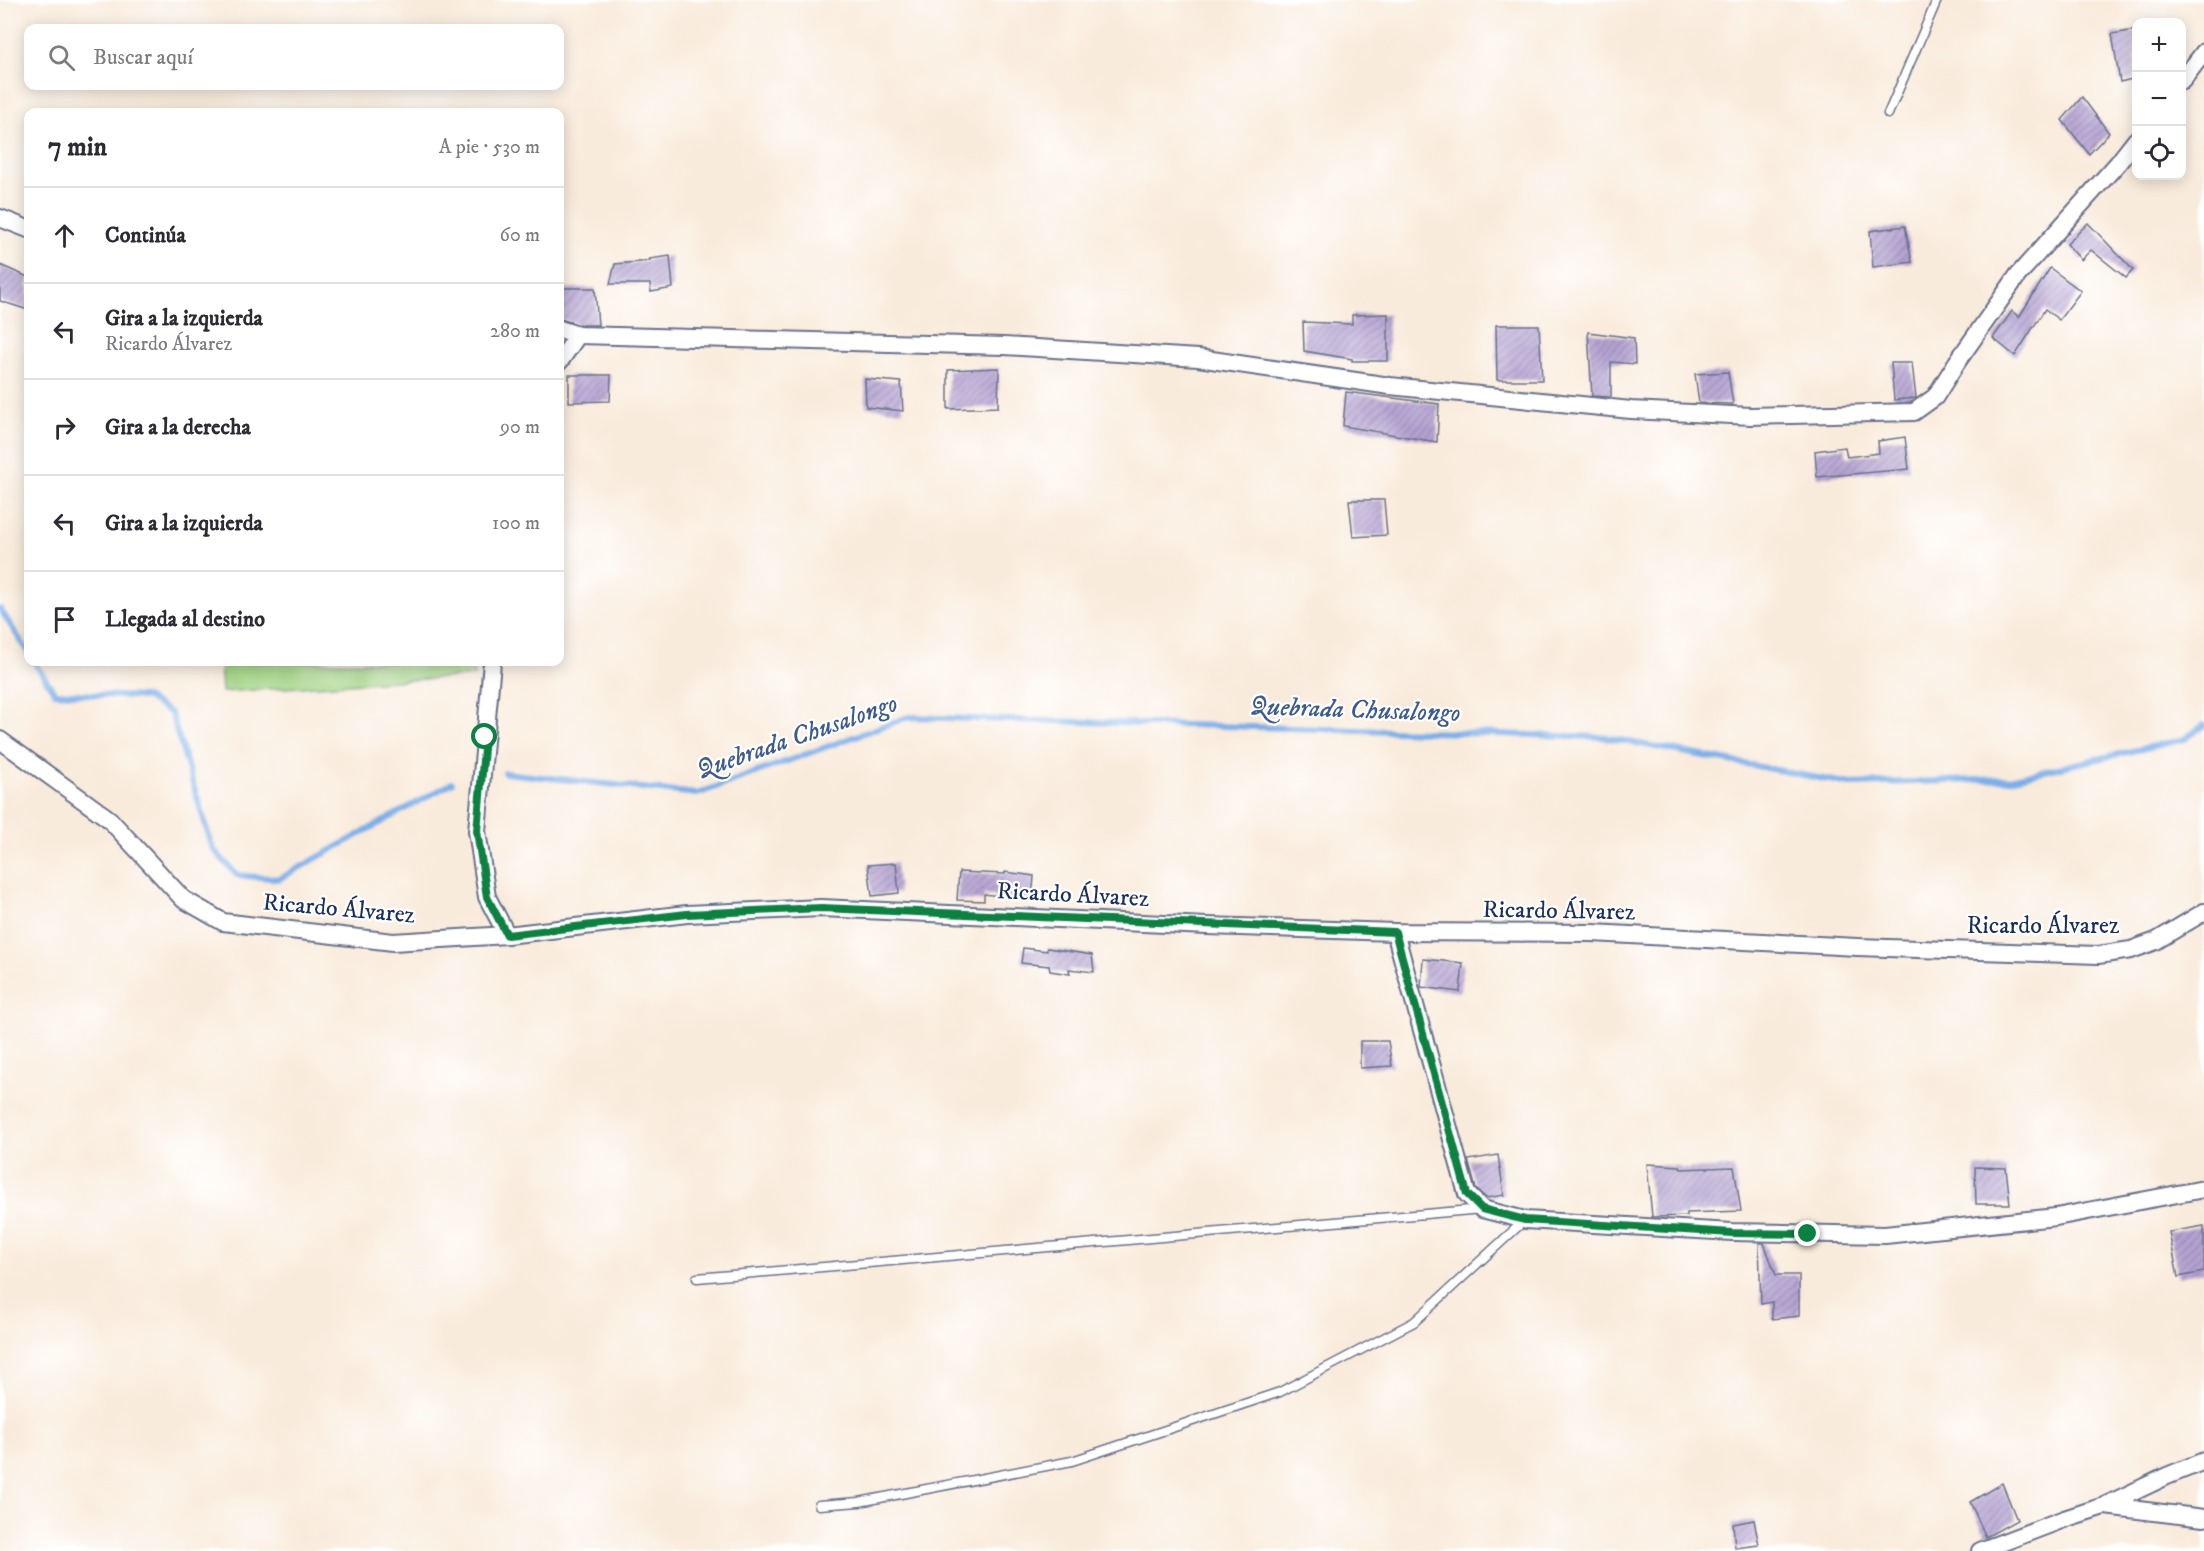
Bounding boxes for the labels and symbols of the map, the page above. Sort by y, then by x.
water label: Quebrada Chusalongo [692,687,902,787]
water label: Quebrada Chusalongo [1249,690,1461,730]
route start [471,723,497,749]
street label: Ricardo Álvarez [996,875,1151,914]
street label: Ricardo Álvarez [262,886,417,931]
street label: Ricardo Álvarez [1482,894,1636,927]
street label: Ricardo Álvarez [1967,910,2120,941]
route end [1794,1220,1820,1246]

